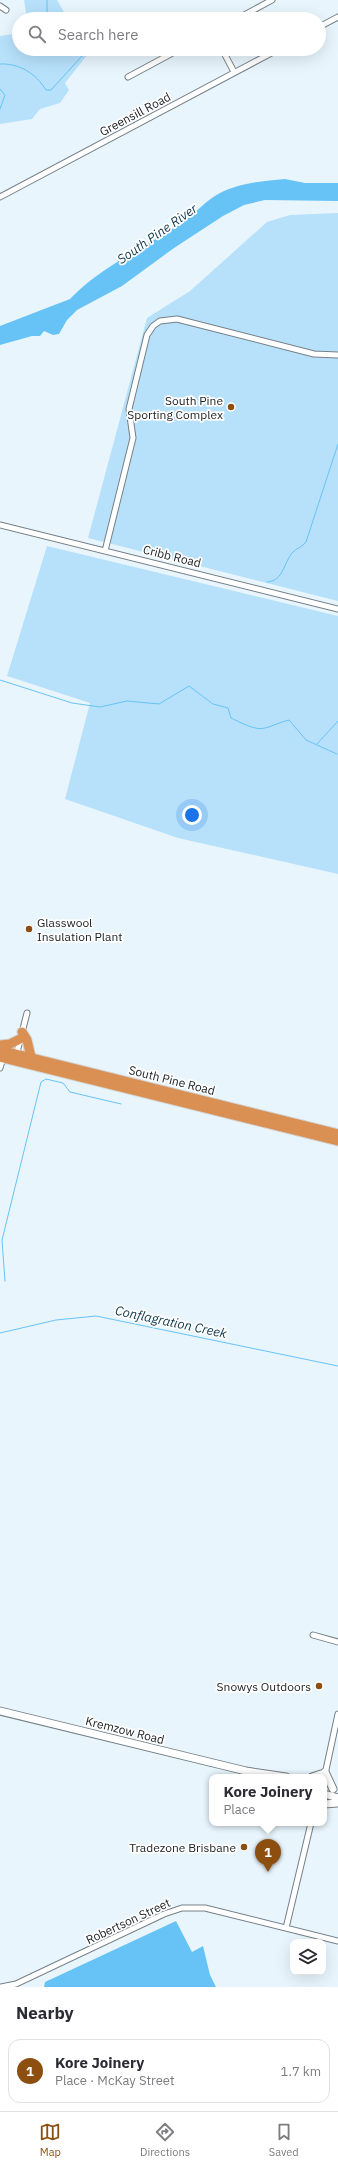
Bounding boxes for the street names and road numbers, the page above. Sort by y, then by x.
street label: Greensill Road [97,89,173,139]
street label: Cribb Road [141,542,203,570]
street label: South Pine Road [127,1062,217,1098]
street label: Kremzow Road [84,1713,166,1747]
street label: Robertson Street [83,1895,173,1947]

